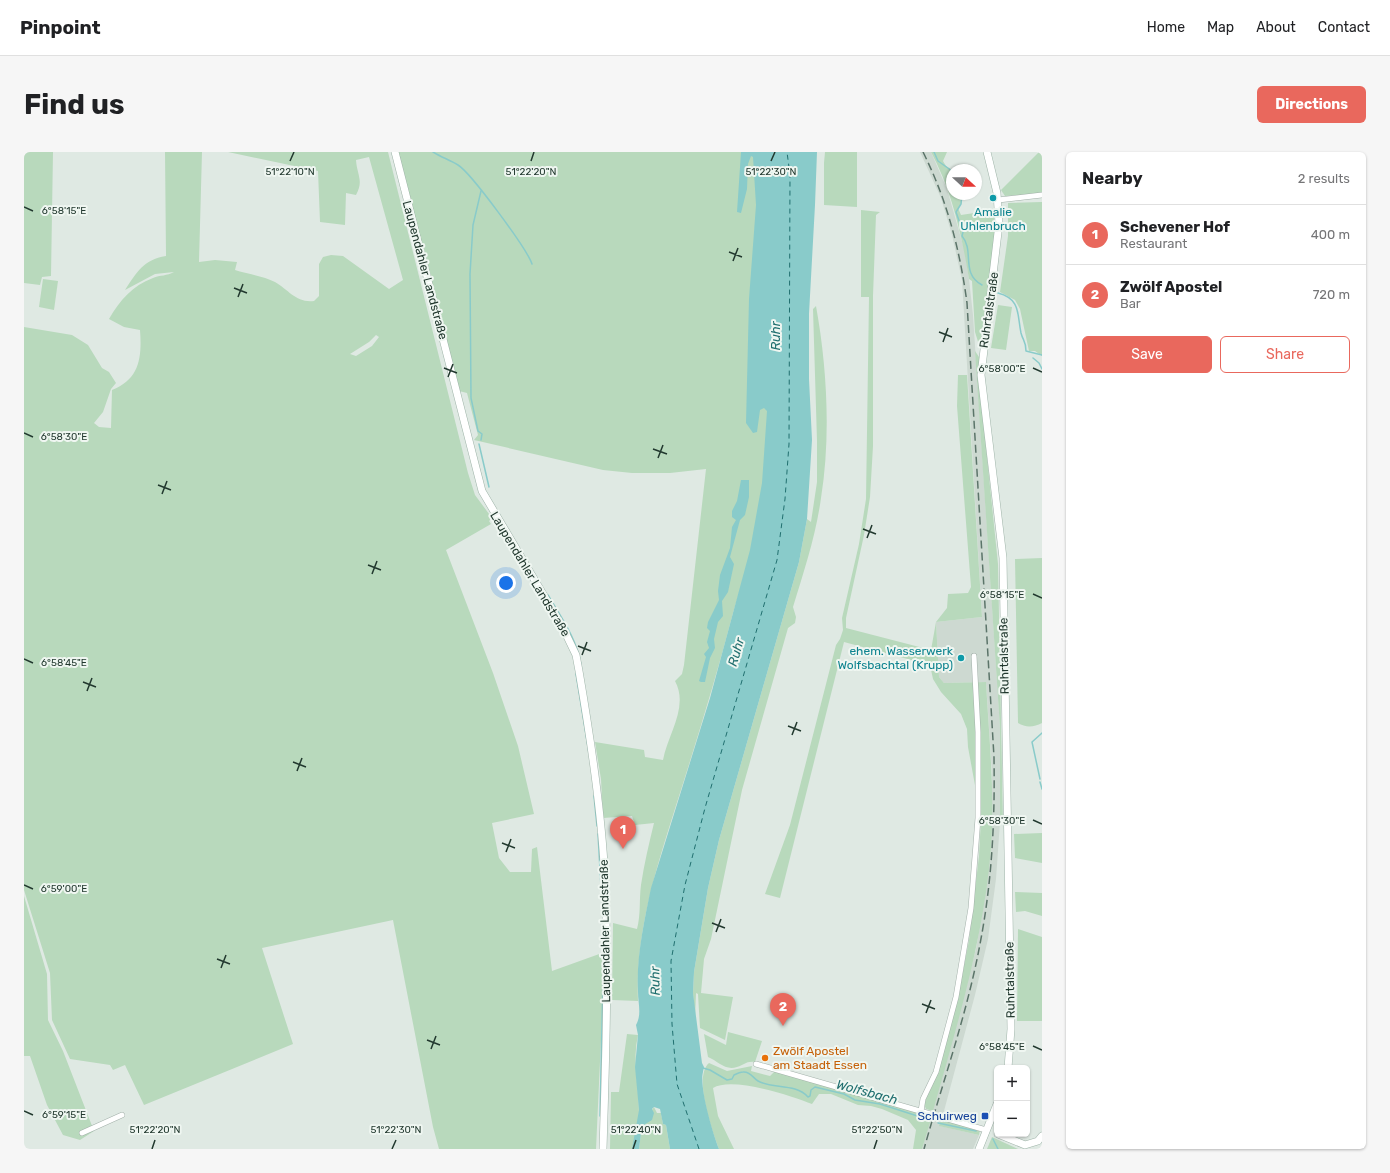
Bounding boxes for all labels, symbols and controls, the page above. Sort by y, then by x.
text: Pinpoint [20,16,101,39]
text: Home [1147,19,1185,36]
text: Map [1207,19,1234,36]
text: About [1256,19,1296,36]
text: Contact [1318,19,1370,36]
button: Directions [1257,86,1366,123]
text: Find us [24,88,124,121]
north arrow [946,164,982,200]
text: 51°22'10"N [265,166,315,178]
text: 51°22'20"N [506,166,556,178]
text: 51°22'30"N [746,166,797,178]
text: Nearby [1082,168,1143,188]
text: 2 results [1298,171,1350,186]
marker: Amalie Uhlenbruch [988,193,998,203]
street label: Laupendahler Landstraße [400,199,450,341]
text: 6°58'15"E [42,205,86,217]
place label: Amalie Uhlenbruch [960,205,1026,233]
text: Schevener Hof [1120,218,1230,236]
text: 1 [1092,227,1098,242]
text: 400 m [1311,227,1350,242]
text: Restaurant [1120,236,1187,251]
street label: Ruhrtalstraße [977,271,1001,349]
text: Zwölf Apostel [1120,278,1222,296]
text: 2 [1091,287,1099,302]
text: 720 m [1313,287,1350,302]
text: Bar [1120,296,1141,311]
water label: Ruhr [768,320,783,351]
button: Save [1082,336,1212,373]
button: Share [1220,336,1350,373]
text: 6°58'00"E [979,363,1025,375]
text: 6°58'30"E [41,431,87,443]
street label: Laupendahler Landstraße [487,509,573,639]
your location [496,573,516,593]
text: 6°58'15"E [980,589,1024,601]
street label: Ruhrtalstraße [996,617,1012,695]
water label: Ruhr [725,635,748,668]
place label: ehem. Wasserwerk Wolfsbachtal (Krupp) [837,644,954,672]
marker: ehem. Wasserwerk Wolfsbachtal (Krupp) [956,653,966,663]
text: 6°58'45"E [41,657,87,669]
text: 6°58'30"E [979,815,1025,827]
pin: 1 [610,816,636,849]
street label: Laupendahler Landstraße [597,859,613,1003]
text: 6°59'00"E [41,883,87,895]
street label: Ruhrtalstraße [1002,941,1018,1019]
water label: Ruhr [647,965,663,996]
pin: 2 [770,993,796,1026]
text: 6°58'45"E [979,1041,1025,1053]
place label: Zwölf Apostel am Staadt Essen [773,1044,867,1072]
marker: Zwölf Apostel am Staadt Essen [760,1053,770,1063]
map controls [994,1065,1030,1137]
button: + [994,1065,1030,1101]
water label: Wolfsbach [835,1077,899,1107]
button: − [994,1101,1030,1137]
text: 6°59'15"E [42,1109,86,1121]
place label: Schuirweg [918,1109,977,1123]
marker: Schuirweg [980,1111,990,1121]
text: 51°22'20"N [130,1124,180,1136]
text: 51°22'30"N [371,1124,422,1136]
text: 51°22'40"N [611,1124,661,1136]
text: 51°22'50"N [852,1124,902,1136]

